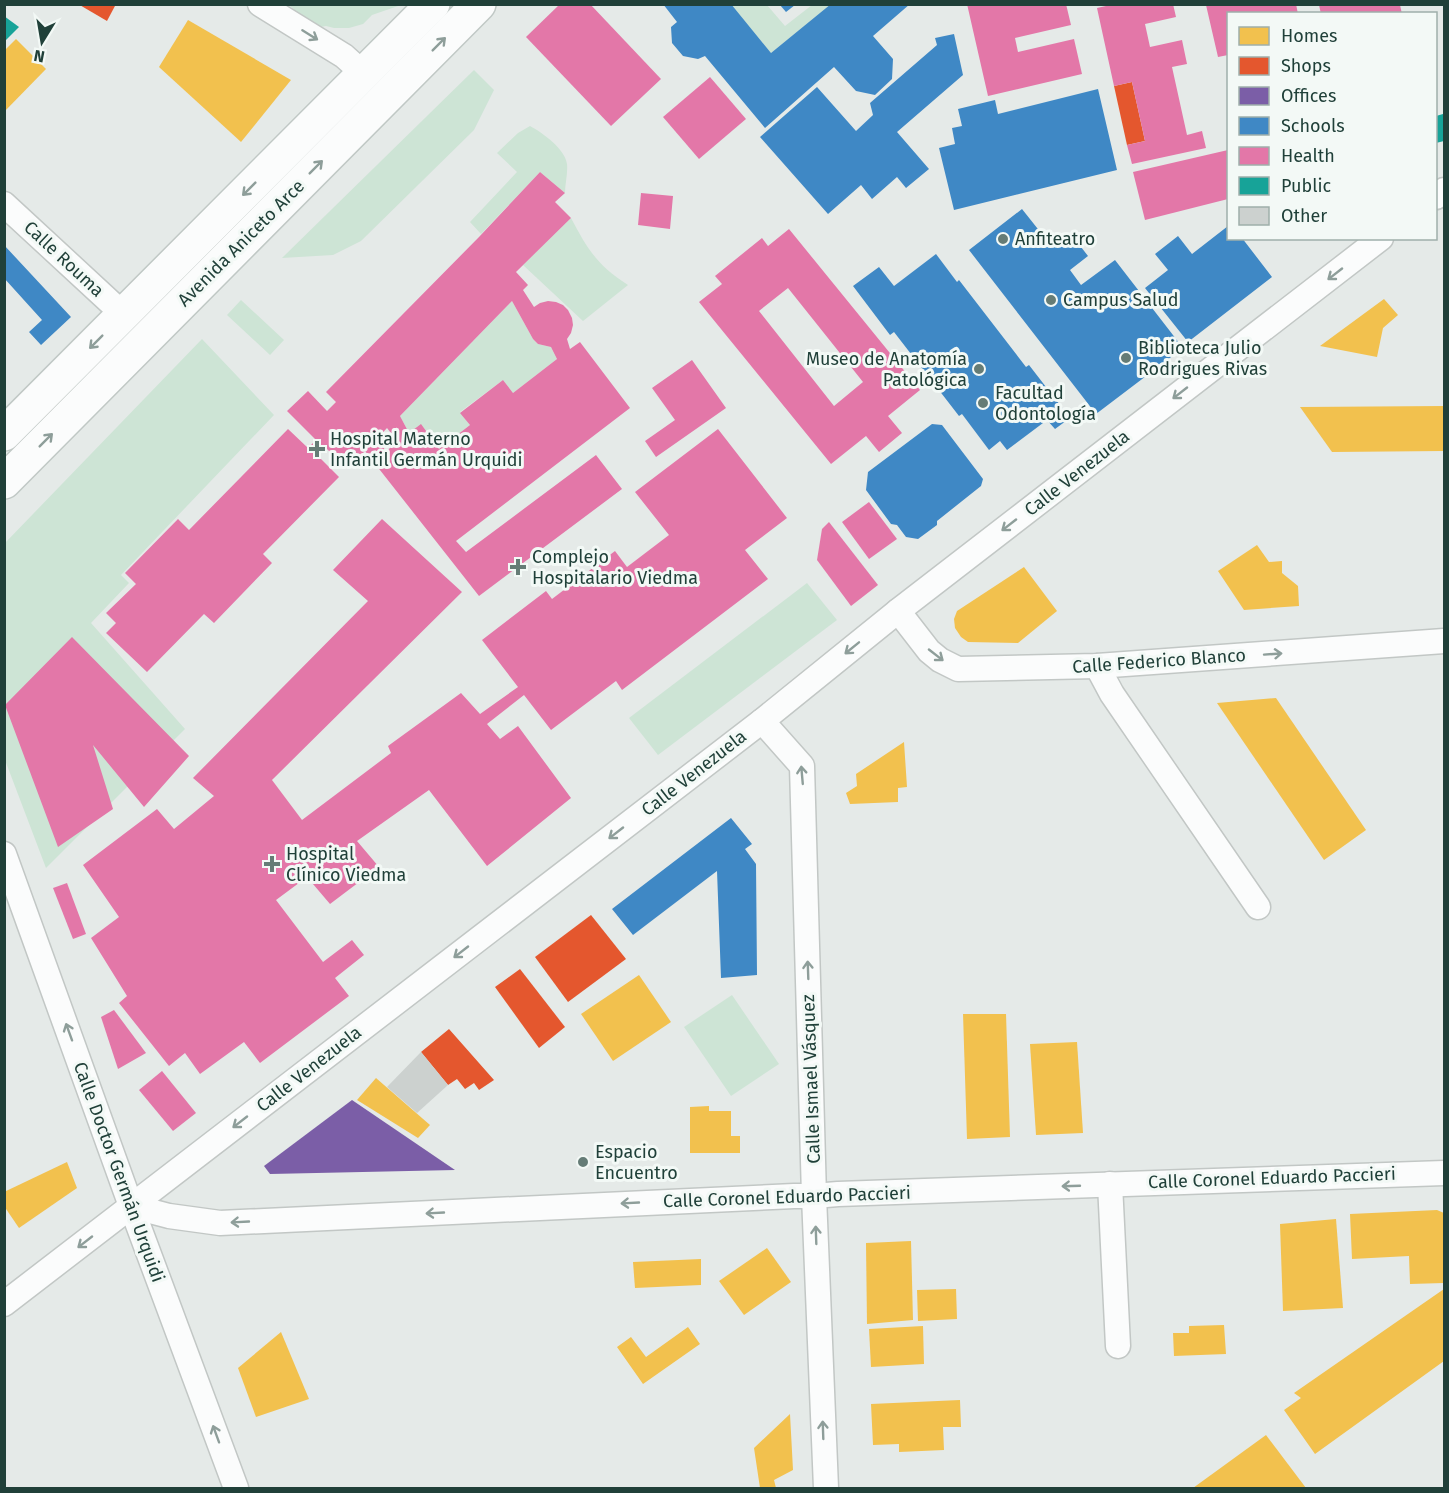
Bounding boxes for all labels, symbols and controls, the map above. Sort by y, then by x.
north arrow [12,12,72,72]
legend [1227,12,1437,240]
text: Homes [1281,25,1337,47]
one-way arrow [301,30,318,42]
one-way arrow [432,36,447,51]
text: N [32,46,46,67]
text: Shops [1281,55,1331,77]
text: Offices [1281,85,1336,107]
text: Schools [1281,115,1345,137]
text: Health [1281,145,1335,167]
one-way arrow [309,160,324,175]
street label: Avenida Aniceto Arce [173,175,309,311]
text: Public [1281,175,1331,197]
one-way arrow [241,182,256,197]
text: Other [1281,205,1327,227]
street label: Calle Rouma [19,216,109,302]
place label: Anfiteatro [1015,228,1095,250]
marker: Anfiteatro [996,232,1010,246]
one-way arrow [1327,268,1343,281]
place label: Campus Salud [1063,289,1178,311]
marker: Campus Salud [1044,293,1058,307]
one-way arrow [88,335,103,349]
place label: Biblioteca Julio Rodrigues Rivas [1138,337,1267,380]
place label: Museo de Anatomía Patológica [806,348,967,391]
marker: Biblioteca Julio Rodrigues Rivas [1119,351,1133,365]
marker: Museo de Anatomía Patológica [972,362,986,376]
place label: Facultad Odontología [995,382,1096,425]
one-way arrow [1173,387,1189,400]
marker: Facultad Odontología [976,396,990,410]
street label: Calle Venezuela [1020,425,1134,521]
place label: Hospital Materno Infantil Germán Urquidi [330,428,523,471]
one-way arrow [38,433,53,447]
marker: Hospital Materno Infantil Germán Urquidi [308,440,326,458]
one-way arrow [1002,519,1018,532]
place label: Complejo Hospitalario Viedma [532,546,698,589]
marker: Complejo Hospitalario Viedma [509,558,527,576]
one-way arrow [845,641,860,655]
street label: Calle Federico Blanco [1071,644,1247,678]
one-way arrow [1263,648,1283,659]
one-way arrow [927,649,943,662]
street label: Calle Venezuela [637,725,751,821]
one-way arrow [796,766,807,785]
one-way arrow [608,827,624,839]
place label: Hospital Clínico Viedma [286,843,406,886]
marker: Hospital Clínico Viedma [263,855,281,873]
one-way arrow [453,945,469,958]
one-way arrow [802,960,814,980]
street label: Calle Ismael Vásquez [797,994,825,1164]
street label: Calle Venezuela [252,1021,366,1117]
one-way arrow [62,1023,73,1042]
street label: Calle Doctor Germán Urquidi [69,1059,169,1285]
one-way arrow [232,1116,248,1129]
place label: Espacio Encuentro [595,1141,678,1184]
marker: Espacio Encuentro [576,1155,590,1169]
street label: Calle Coronel Eduardo Paccieri [1148,1163,1396,1193]
one-way arrow [1062,1180,1082,1191]
street label: Calle Coronel Eduardo Paccieri [663,1182,911,1212]
one-way arrow [620,1198,640,1209]
one-way arrow [426,1207,446,1218]
one-way arrow [231,1216,251,1227]
one-way arrow [810,1226,821,1246]
one-way arrow [77,1235,93,1248]
one-way arrow [818,1421,829,1441]
one-way arrow [210,1425,221,1444]

